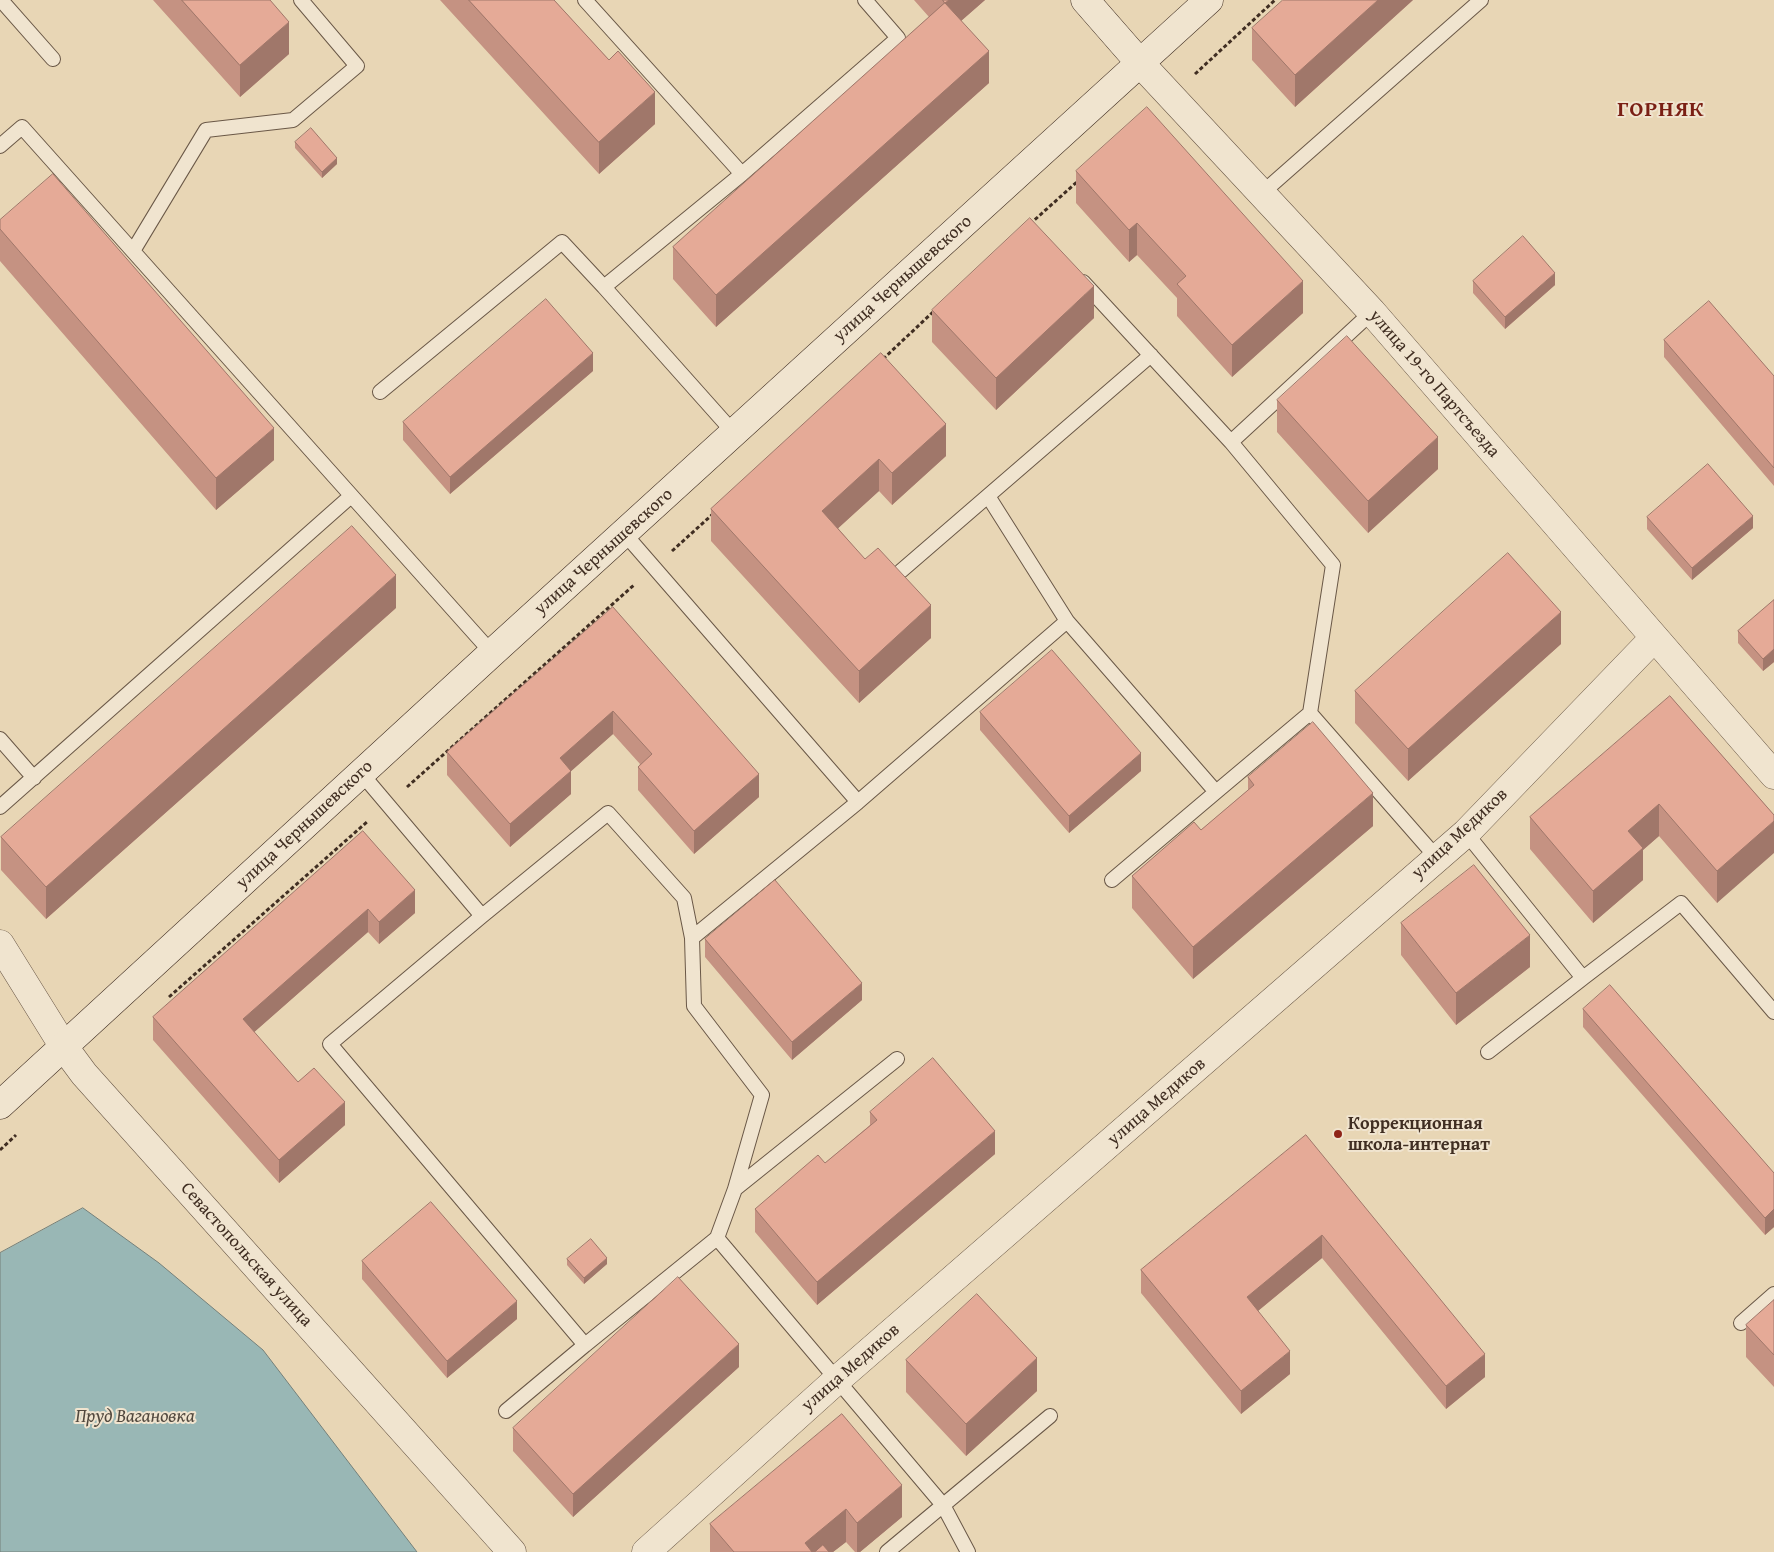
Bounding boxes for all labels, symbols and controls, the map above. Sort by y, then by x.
district label: ГОРНЯК [1616,97,1706,123]
street label: улица Чернышевского [829,211,977,347]
street label: улица 19-го Партсъезда [1364,306,1504,462]
street label: улица Чернышевского [530,484,678,620]
street label: улица Чернышевского [232,756,378,894]
street label: улица Медиков [1408,784,1512,884]
street label: улица Медиков [1103,1054,1211,1150]
place label: Коррекционная школа-интернат [1348,1113,1490,1156]
marker: Коррекционная школа-интернат [1332,1128,1344,1140]
street label: Севастопольская улица [175,1178,317,1332]
street label: улица Медиков [797,1320,905,1416]
water label: Пруд Вагановка [75,1406,195,1428]

